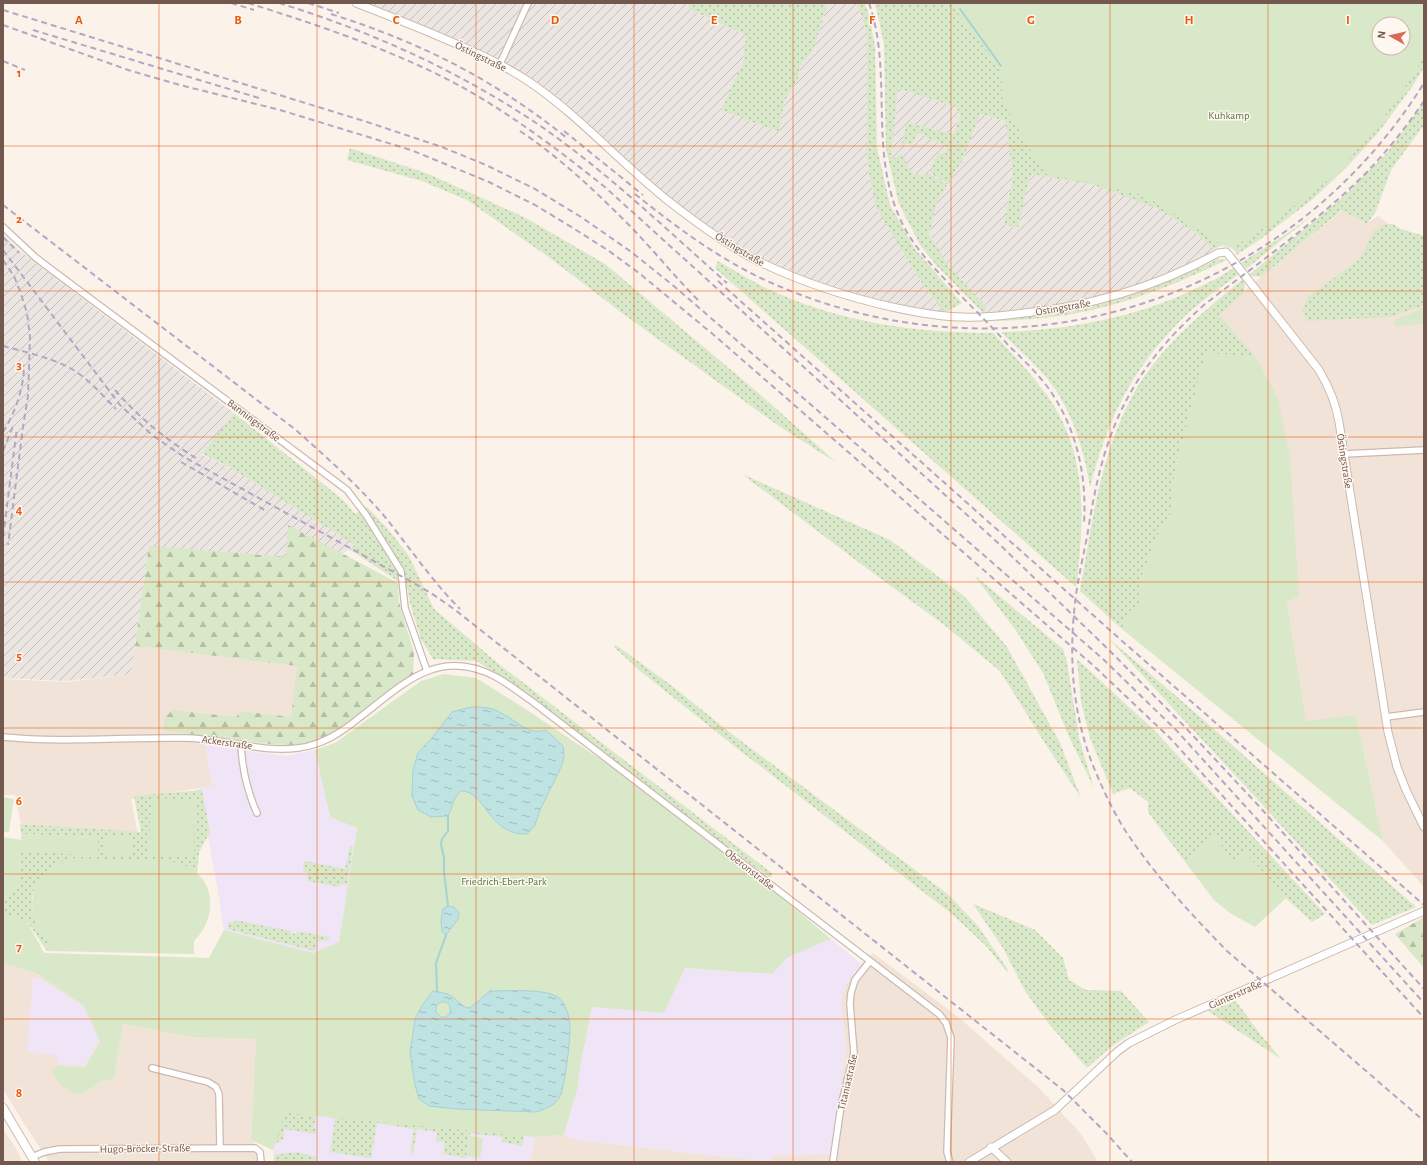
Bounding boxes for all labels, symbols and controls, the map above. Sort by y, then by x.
text: A [75,14,83,27]
text: B [234,14,242,27]
text: C [393,14,400,27]
text: D [551,14,560,27]
text: E [711,14,718,27]
text: F [869,14,876,27]
text: G [1027,14,1035,27]
text: H [1184,14,1194,27]
text: I [1346,14,1350,27]
north arrow [1371,16,1411,56]
text: N [1376,30,1388,39]
street label: Östingstraße [453,39,508,74]
text: 1 [17,67,21,80]
park label: Kuhkamp [1208,110,1250,121]
text: 2 [16,213,22,226]
street label: Östingstraße [713,230,766,268]
street label: Östingstraße [1035,297,1091,318]
text: 3 [16,359,22,372]
street label: Banningstraße [225,397,282,444]
street label: Östingstraße [1335,433,1354,489]
text: 4 [16,504,23,517]
text: 5 [16,650,22,663]
street label: Ackerstraße [201,733,253,752]
text: 6 [16,795,22,808]
street label: Oberonstraße [723,847,777,892]
park label: Friedrich-Ebert-Park [461,876,547,887]
text: 7 [16,941,22,954]
street label: Günterstraße [1207,978,1263,1011]
street label: Titaniastraße [836,1053,859,1111]
text: 8 [16,1087,22,1100]
street label: Hugo-Bröcker-Straße [100,1142,190,1155]

